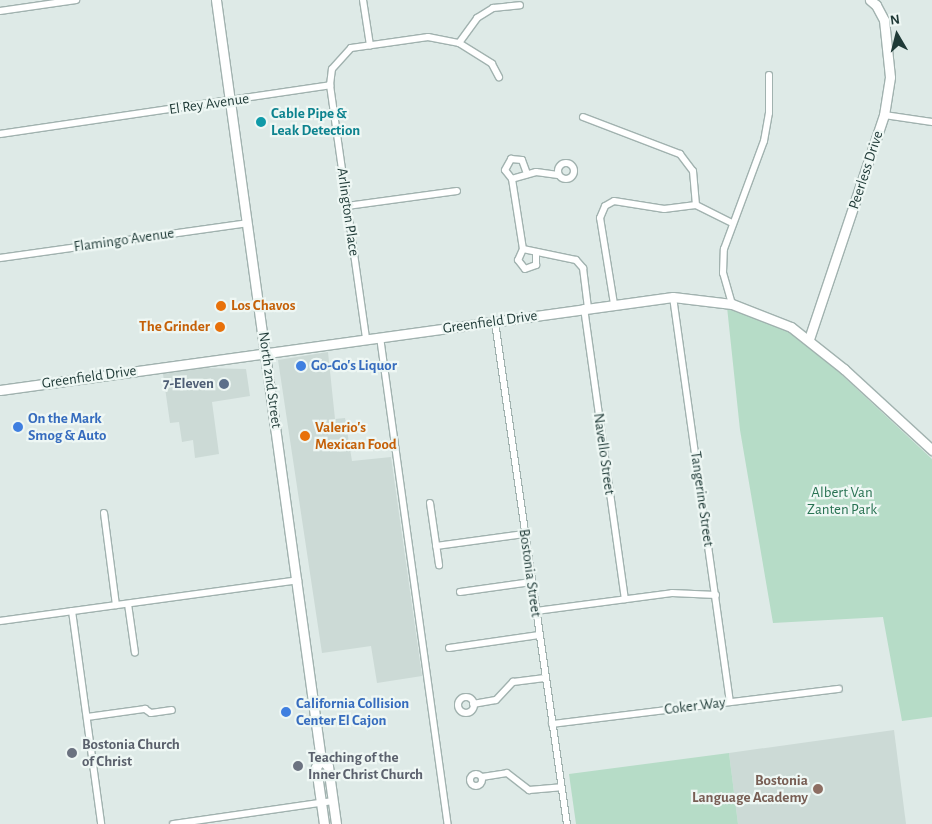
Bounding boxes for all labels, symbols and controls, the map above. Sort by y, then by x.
north arrow [872,10,922,60]
text: N [889,13,901,28]
street label: El Rey Avenue [168,89,250,119]
place label: Cable Pipe & Leak Detection [271,104,360,139]
marker: Cable Pipe & Leak Detection [255,116,267,128]
street label: Peerless Drive [845,129,887,211]
street label: Arlington Place [333,167,363,257]
street label: Flamingo Avenue [73,224,175,256]
place label: Los Chavos [231,297,295,315]
marker: Los Chavos [215,300,227,312]
street label: Greenfield Drive [442,306,538,338]
place label: The Grinder [139,318,210,336]
marker: The Grinder [214,321,226,333]
street label: North 2nd Street [254,331,286,429]
place label: Go-Go's Liquor [311,357,397,375]
marker: Go-Go's Liquor [295,360,307,372]
street label: Greenfield Drive [41,361,137,393]
place label: 7-Eleven [163,375,214,393]
marker: 7-Eleven [218,378,230,390]
place label: On the Mark Smog & Auto [28,409,106,444]
street label: Navello Street [589,412,619,496]
place label: Valerio's Mexican Food [315,418,397,453]
marker: On the Mark Smog & Auto [12,421,24,433]
marker: Valerio's Mexican Food [299,430,311,442]
street label: Tangerine Street [686,450,718,548]
park label: Albert Van Zanten Park [807,483,877,518]
street label: Bostonia Street [515,528,545,618]
street label: Coker Way [663,693,727,719]
place label: California Collision Center El Cajon [296,694,409,729]
marker: California Collision Center El Cajon [280,706,292,718]
place label: Bostonia Church of Christ [82,735,180,770]
marker: Bostonia Church of Christ [66,747,78,759]
place label: Teaching of the Inner Christ Church [308,748,423,783]
marker: Teaching of the Inner Christ Church [292,760,304,772]
place label: Bostonia Language Academy [692,771,808,806]
marker: Bostonia Language Academy [812,783,824,795]

